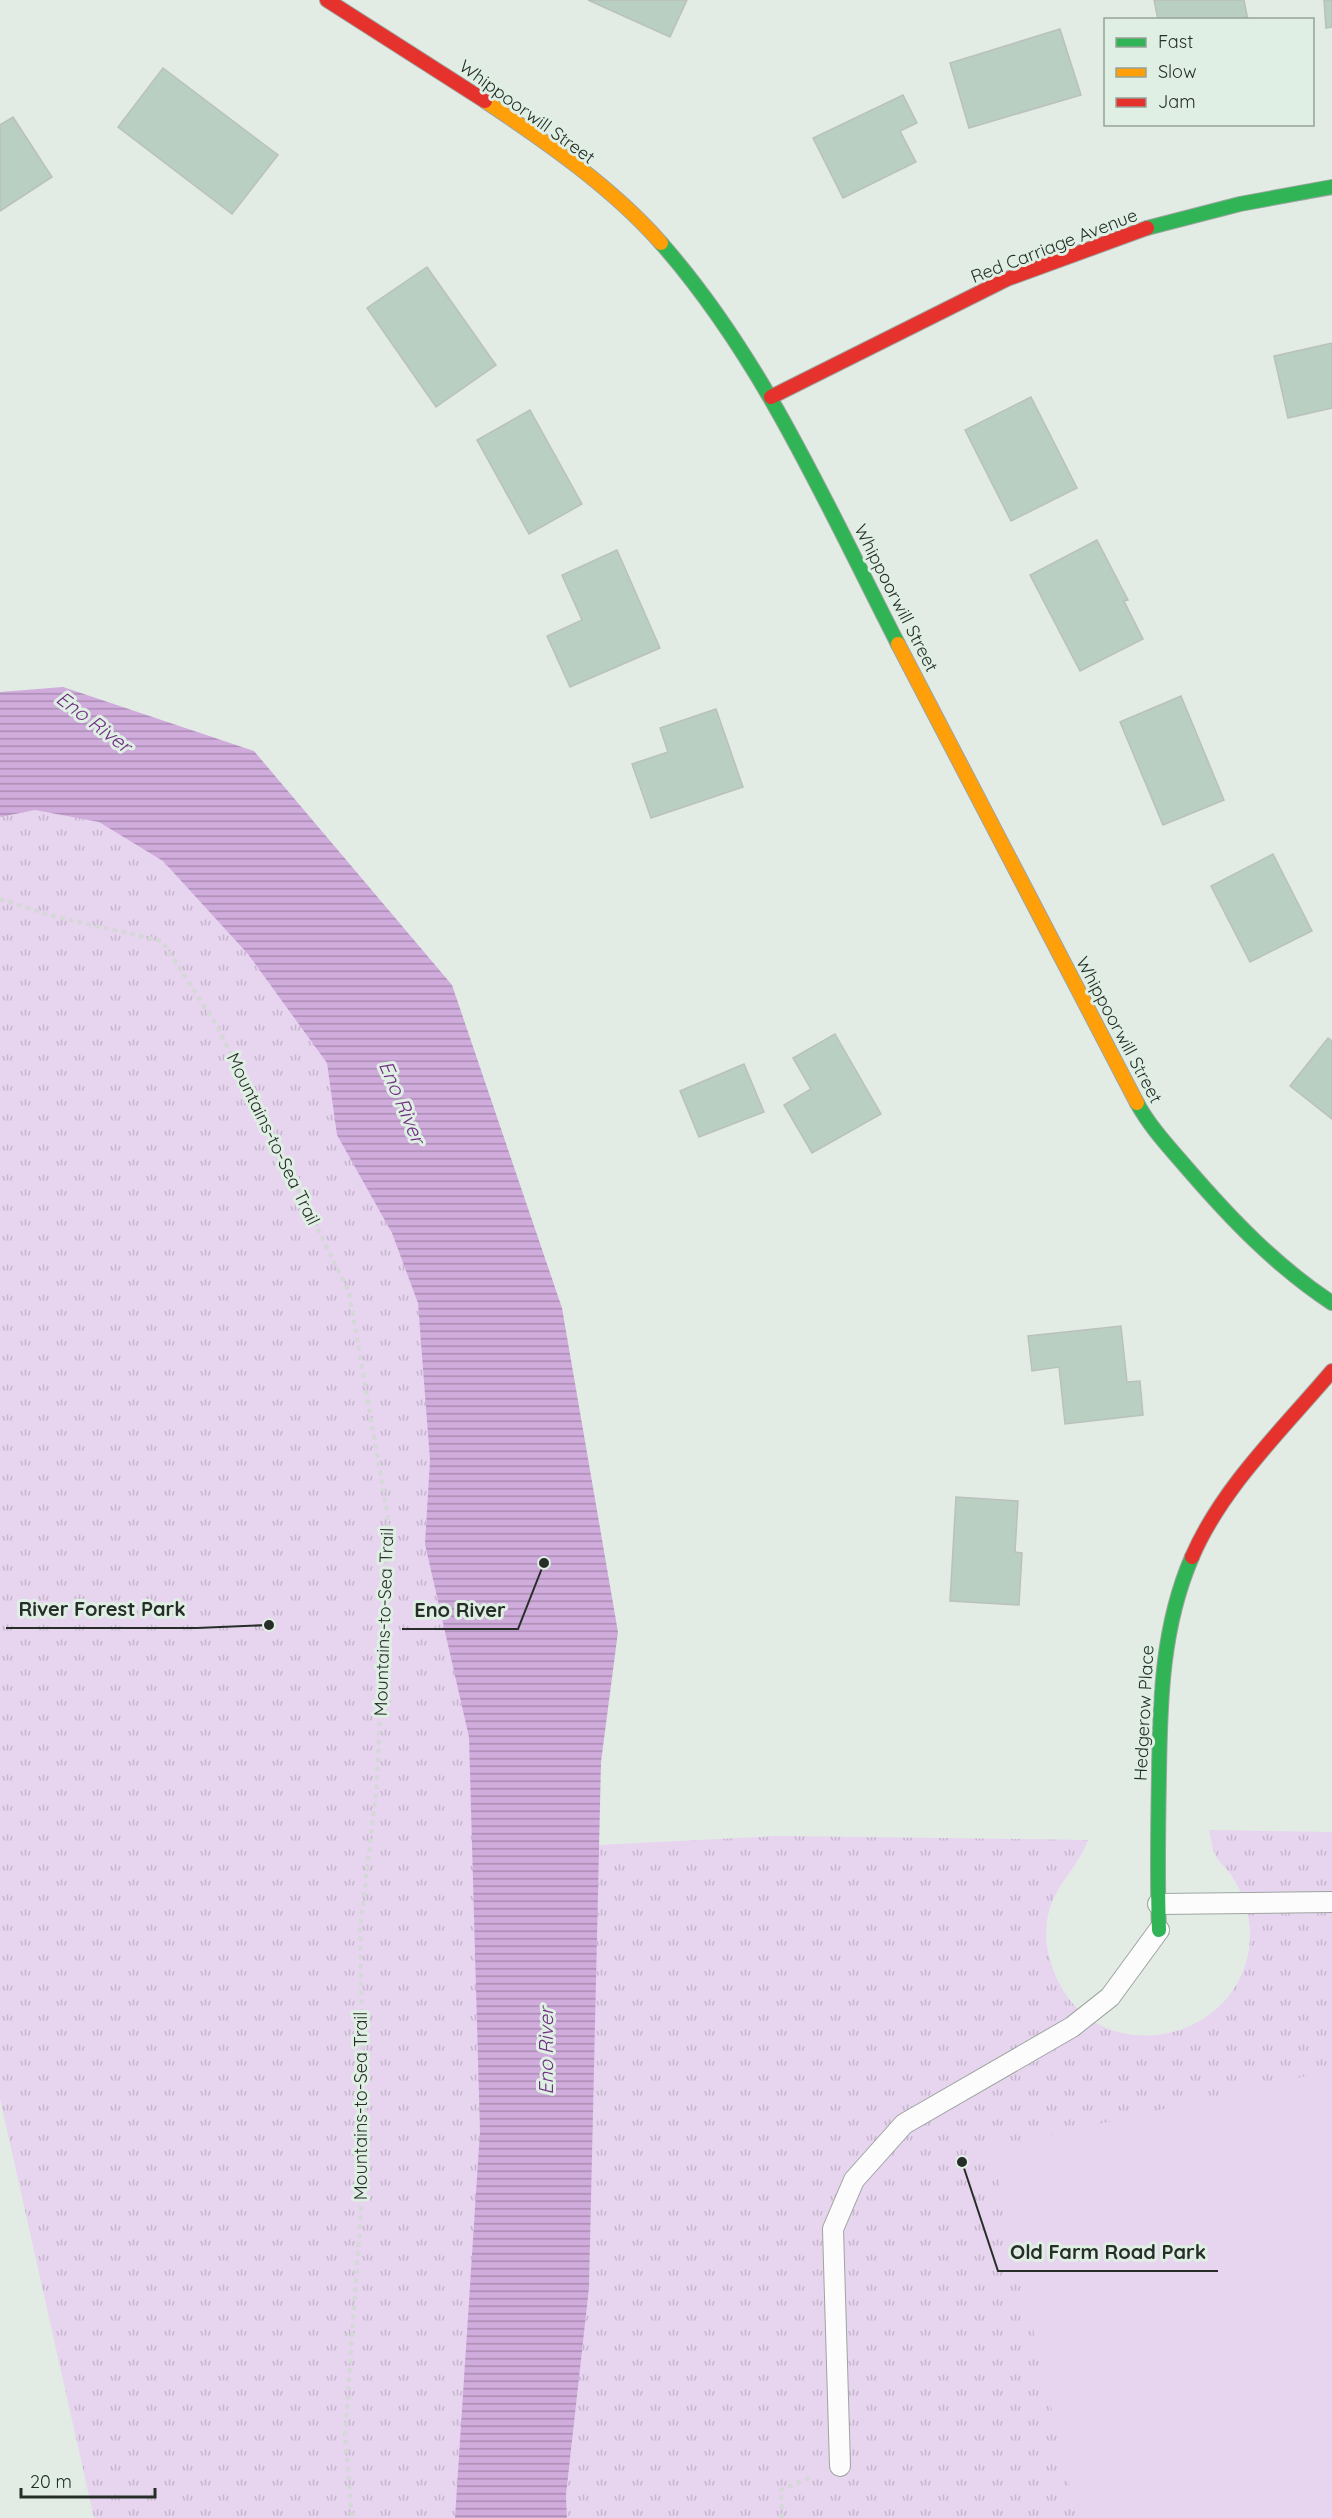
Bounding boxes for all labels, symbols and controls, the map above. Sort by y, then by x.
legend [1104,18,1314,126]
text: Fast [1158,30,1193,53]
street label: Whippoorwill Street [455,54,600,169]
text: Slow [1158,60,1196,83]
text: Jam [1158,90,1196,113]
street label: Red Carriage Avenue [967,203,1140,288]
street label: Whippoorwill Street [849,520,944,675]
water label: Eno River [52,685,139,759]
street label: Whippoorwill Street [1071,953,1168,1107]
street label: Mountains-to-Sea Trail [222,1049,325,1229]
water label: Eno River [374,1057,432,1149]
street label: Mountains-to-Sea Trail [369,1527,398,1717]
callout: River Forest Park [6,1590,197,1628]
callout: Eno River [402,1591,518,1629]
text: River Forest Park [18,1596,186,1621]
text: Eno River [414,1597,506,1622]
street label: Hedgerow Place [1128,1644,1159,1782]
water label: Eno River [533,2005,558,2095]
street label: Mountains-to-Sea Trail [349,2012,372,2200]
callout: Old Farm Road Park [998,2233,1218,2271]
text: Old Farm Road Park [1010,2239,1206,2264]
scale bar [21,2461,154,2499]
text: 20 m [30,2470,72,2493]

